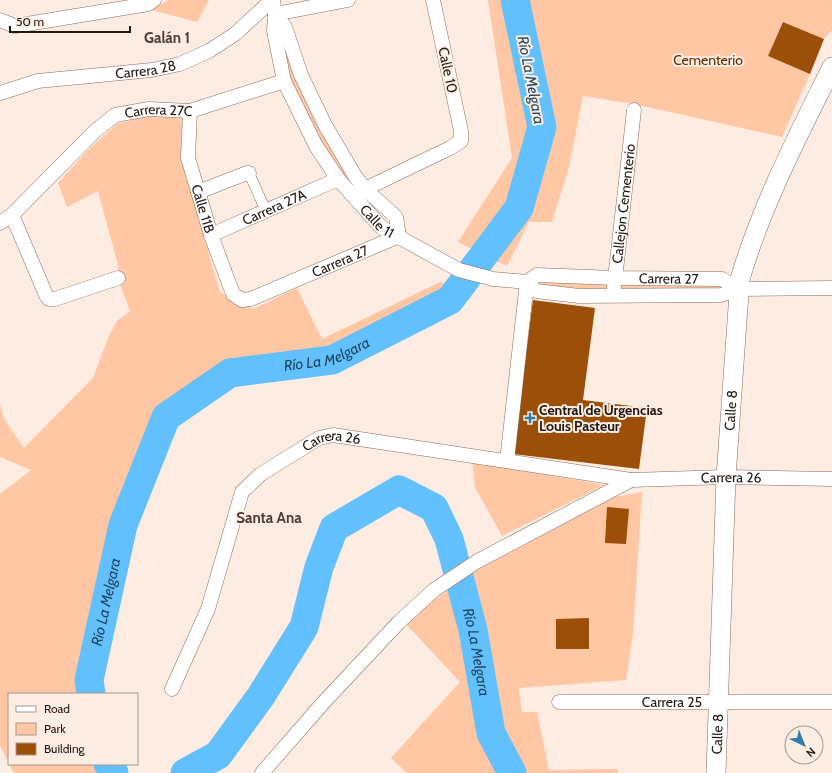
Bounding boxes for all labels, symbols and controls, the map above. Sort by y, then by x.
scale bar [10,8,130,34]
text: 50 m [16,14,44,29]
district label: Galán 1 [144,29,190,47]
water label: Río La Melgara [514,34,548,126]
street label: Calle 10 [434,45,462,95]
park label: Cementerio [673,51,743,69]
street label: Carrera 28 [114,56,178,83]
street label: Carrera 27C [123,100,193,122]
street label: Callejon Cementerio [608,142,639,264]
street label: Calle 11B [187,182,219,235]
street label: Carrera 27A [239,185,309,229]
street label: Calle 11 [356,201,397,242]
street label: Carrera 27 [309,241,371,281]
street label: Carrera 27 [639,269,699,288]
water label: Río La Melgara [283,333,373,375]
street label: Calle 8 [720,389,741,431]
place label: Central de Urgencias Louis Pasteur [539,401,663,435]
marker: Central de Urgencias Louis Pasteur [524,412,536,424]
street label: Carrera 26 [299,426,362,455]
street label: Carrera 26 [701,468,762,487]
district label: Santa Ana [236,509,302,527]
water label: Río La Melgara [88,556,125,648]
water label: Río La Melgara [459,606,493,698]
legend [8,693,138,765]
street label: Carrera 25 [642,693,702,711]
text: Road [44,701,70,716]
street label: Calle 8 [708,713,727,755]
text: Park [44,721,66,736]
north arrow [784,725,824,765]
text: Building [44,741,86,756]
text: N [803,745,818,760]

